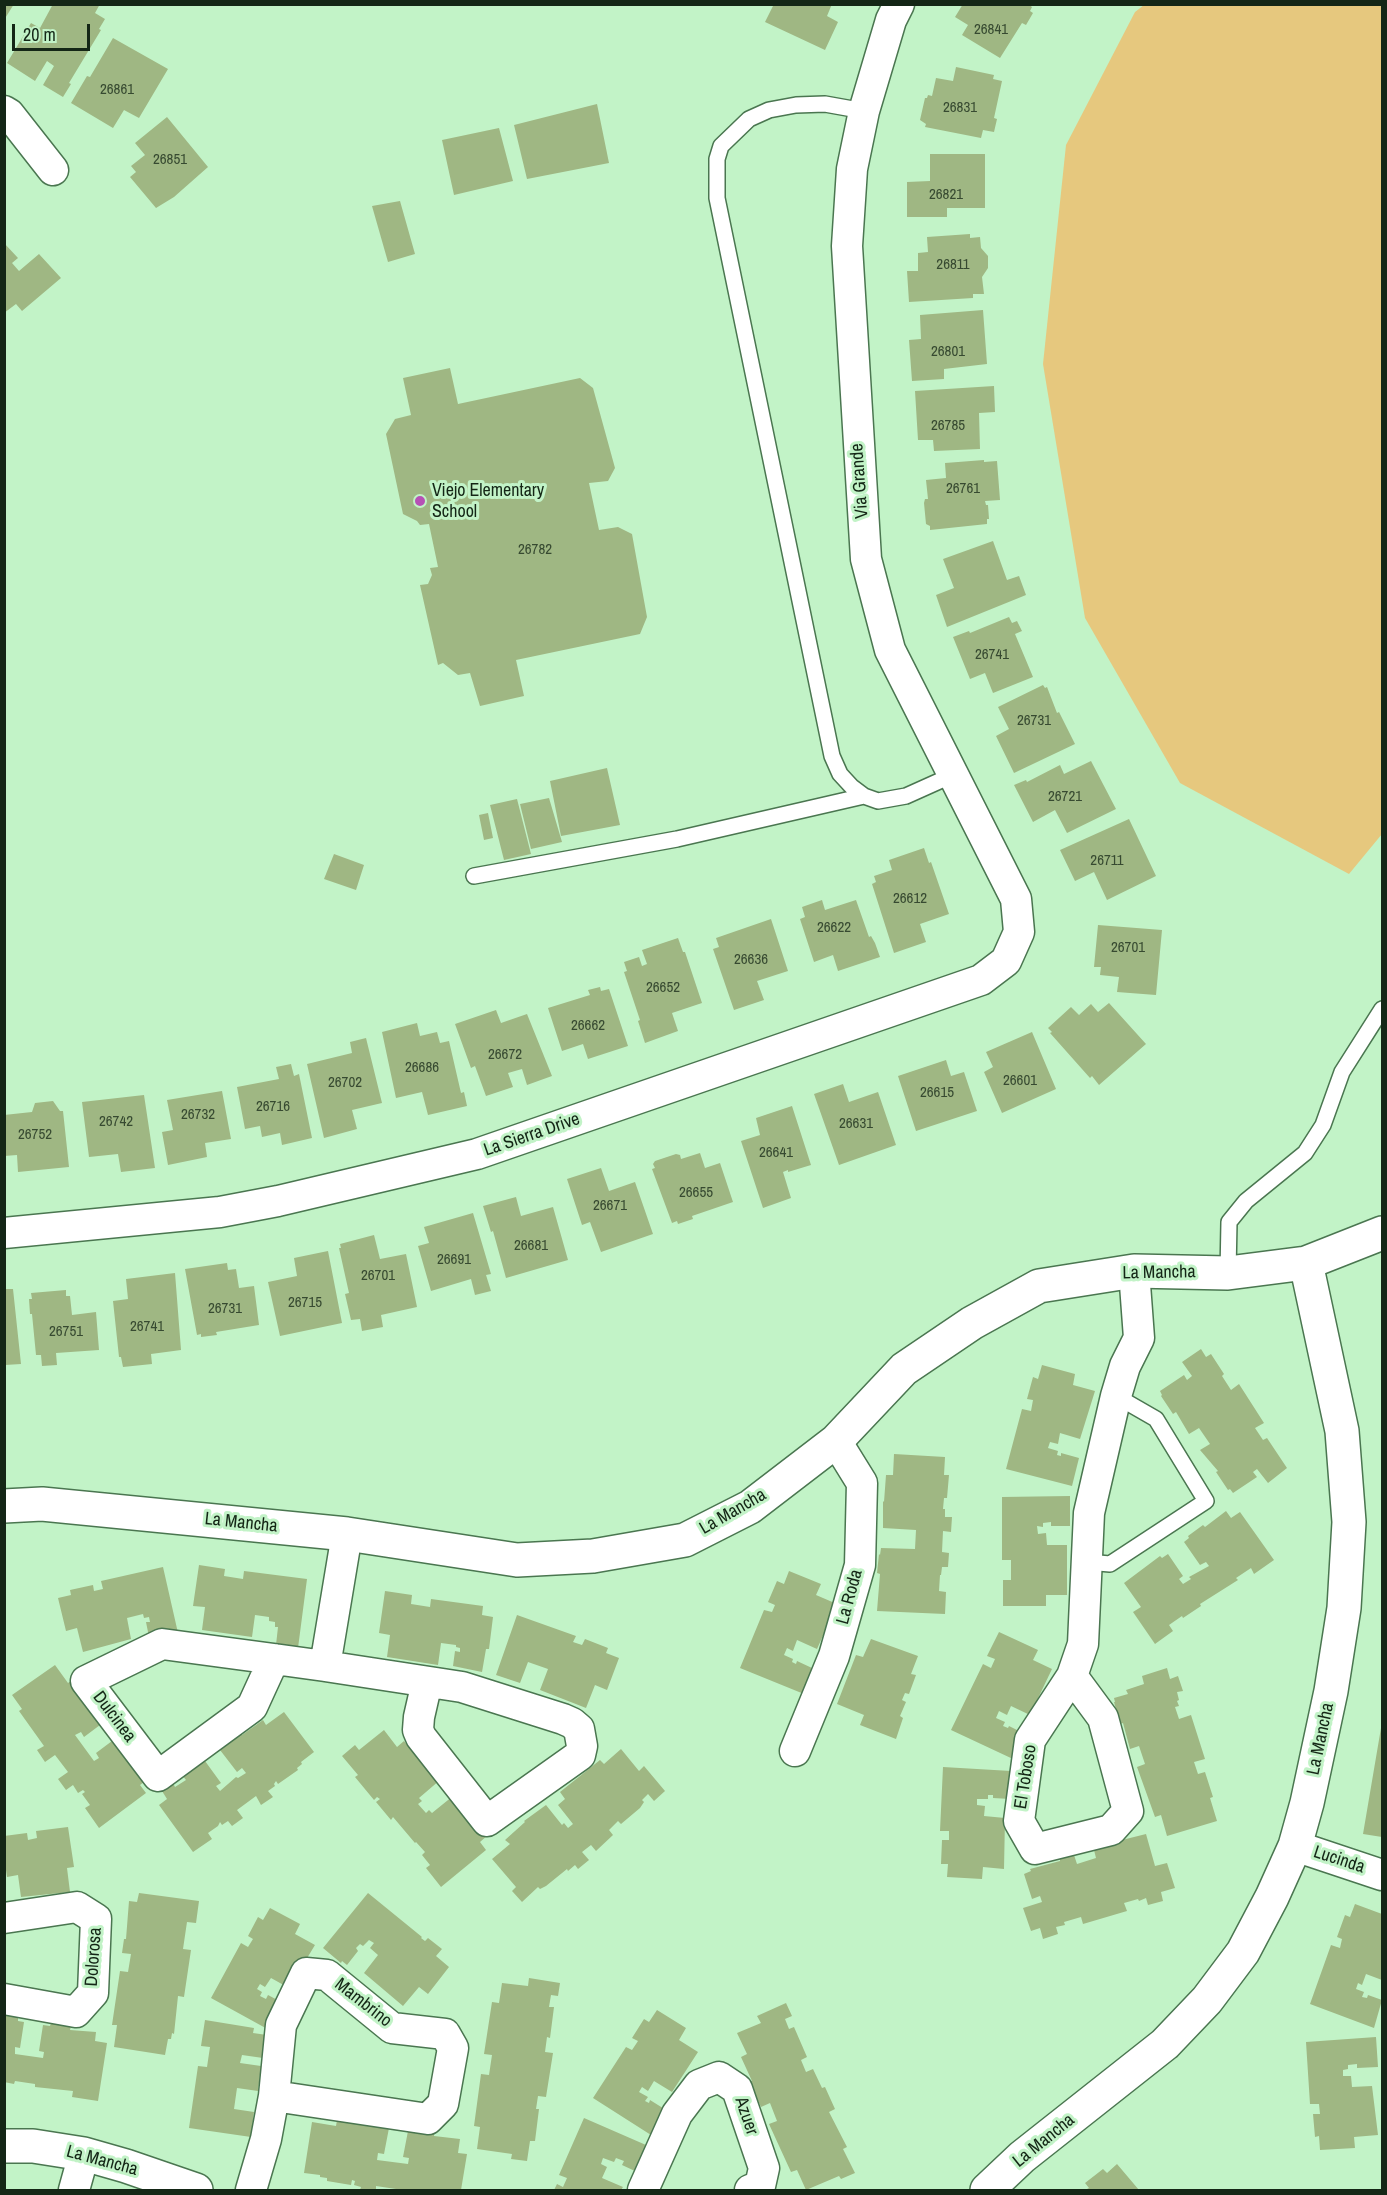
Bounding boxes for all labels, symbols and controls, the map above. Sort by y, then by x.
scale bar [15,12,93,50]
house number: 26841 [974,21,1008,39]
text: 20 m [23,22,56,47]
house number: 26861 [100,81,134,99]
house number: 26831 [943,99,977,117]
house number: 26851 [153,151,187,169]
house number: 26821 [929,186,963,204]
house number: 26811 [936,256,970,274]
house number: 26801 [931,343,965,361]
house number: 26785 [931,417,965,435]
street label: Via Grande [847,443,873,519]
place label: Viejo Elementary School [432,480,544,522]
house number: 26761 [946,480,980,498]
marker: Viejo Elementary School [413,494,427,508]
house number: 26782 [518,541,552,559]
house number: 26741 [975,646,1009,664]
house number: 26731 [1017,712,1051,730]
house number: 26721 [1048,788,1082,806]
house number: 26711 [1090,852,1124,870]
house number: 26612 [893,890,927,908]
house number: 26622 [817,919,851,937]
house number: 26701 [1111,939,1145,957]
house number: 26636 [734,951,768,969]
house number: 26652 [646,979,680,997]
house number: 26662 [571,1017,605,1035]
house number: 26672 [488,1046,522,1064]
house number: 26686 [405,1059,439,1077]
house number: 26601 [1003,1072,1037,1090]
house number: 26702 [328,1074,362,1092]
house number: 26615 [920,1084,954,1102]
house number: 26716 [256,1098,290,1116]
house number: 26732 [181,1106,215,1124]
street label: La Sierra Drive [481,1108,583,1162]
house number: 26742 [99,1113,133,1131]
house number: 26631 [839,1115,873,1133]
house number: 26752 [18,1126,52,1144]
house number: 26641 [759,1144,793,1162]
house number: 26655 [679,1184,713,1202]
house number: 26671 [593,1197,627,1215]
house number: 26681 [514,1237,548,1255]
house number: 26691 [437,1251,471,1269]
street label: La Mancha [1122,1262,1196,1284]
house number: 26701 [361,1267,395,1285]
house number: 26715 [288,1294,322,1312]
house number: 26731 [208,1300,242,1318]
house number: 26741 [130,1318,164,1336]
house number: 26751 [49,1323,83,1341]
street label: La Mancha [696,1484,770,1540]
street label: La Mancha [204,1508,278,1538]
street label: La Roda [832,1567,868,1627]
street label: Dulcinea [88,1687,140,1747]
street label: La Mancha [1303,1701,1339,1777]
street label: El Toboso [1010,1743,1042,1811]
street label: Lucinda [1311,1842,1367,1878]
street label: Dolorosa [81,1927,107,1987]
street label: Mambrino [330,1974,396,2032]
street label: Azuer [730,2094,762,2138]
street label: La Mancha [1009,2110,1079,2172]
street label: La Mancha [64,2141,140,2181]

